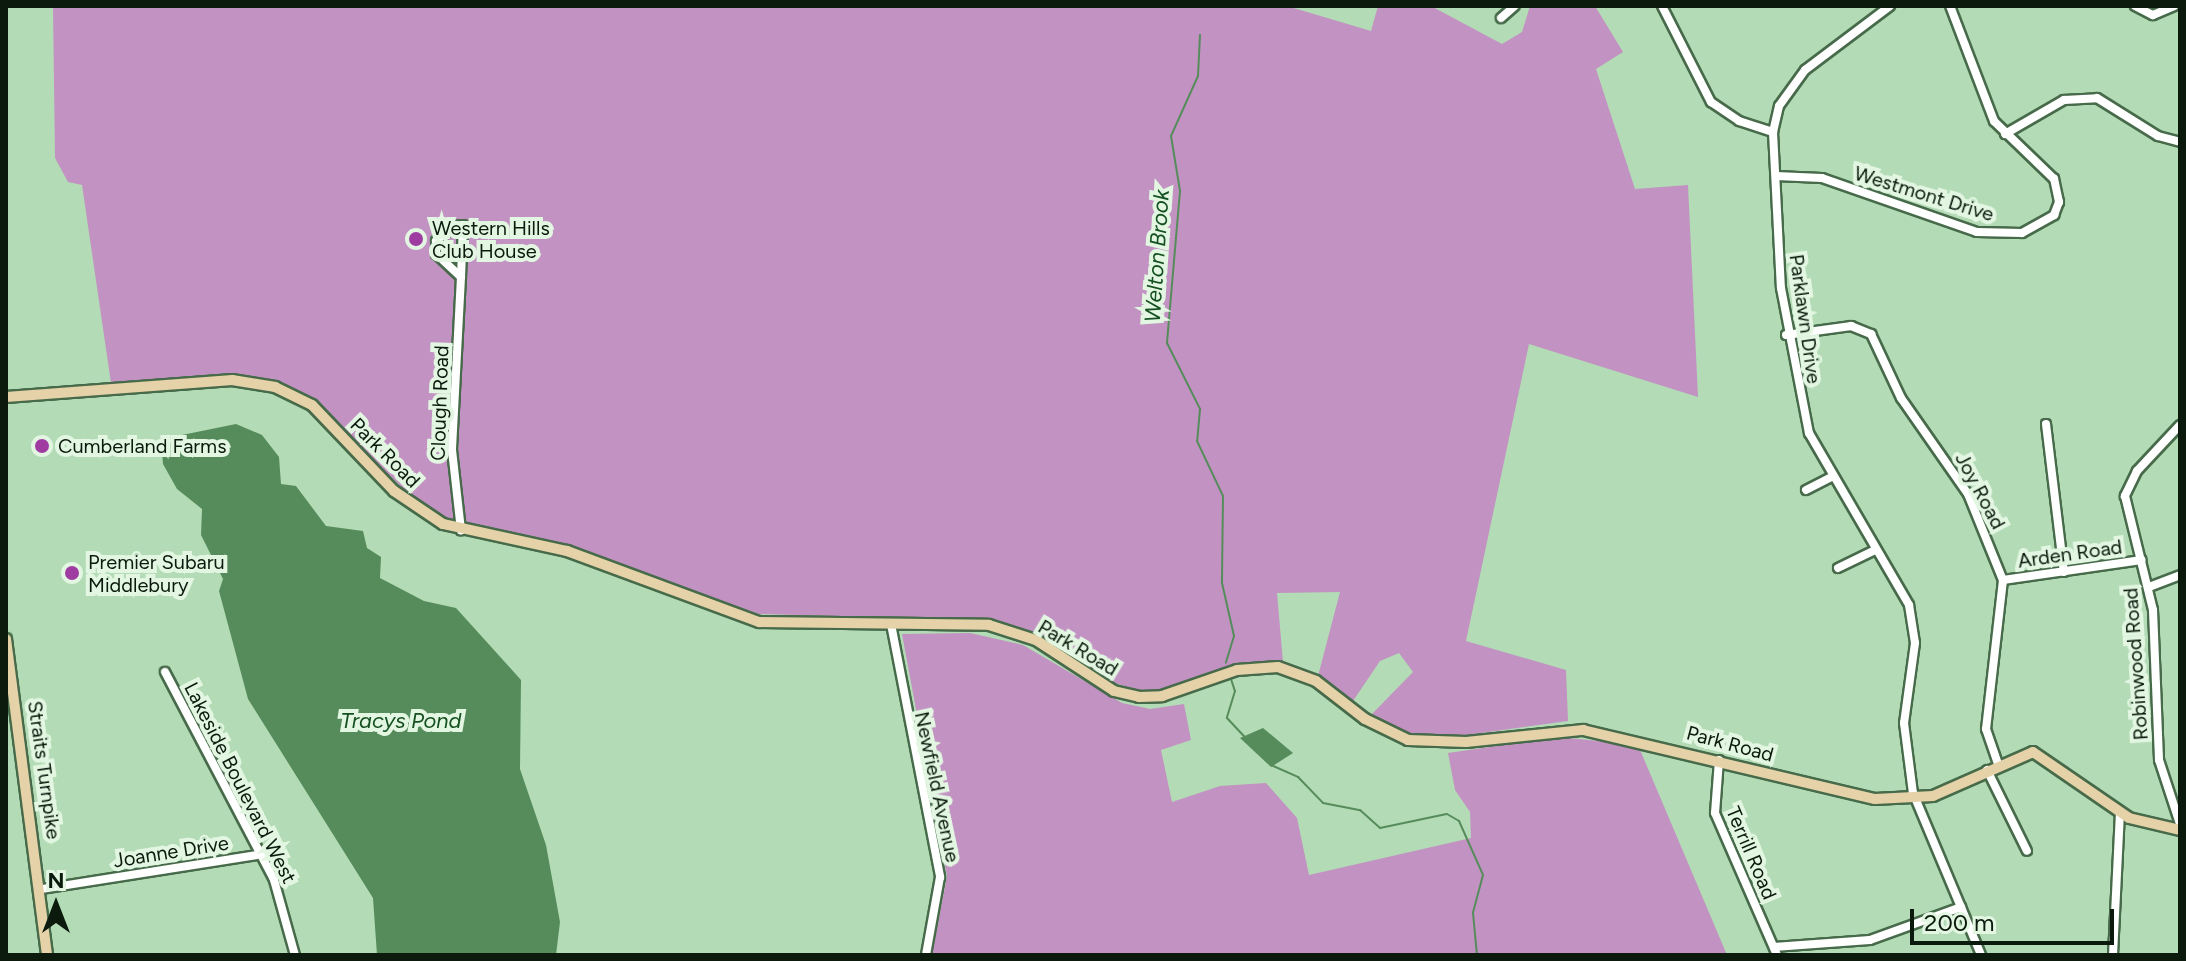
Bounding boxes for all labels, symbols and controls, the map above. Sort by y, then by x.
street label: Westmont Drive [1851,161,1997,227]
water label: Welton Brook [1139,189,1175,323]
place label: Western Hills Club House [432,216,550,263]
marker: Western Hills Club House [407,230,425,248]
street label: Parklawn Drive [1784,253,1826,385]
street label: Clough Road [426,345,454,461]
street label: Park Road [345,413,425,493]
place label: Cumberland Farms [58,434,226,458]
marker: Cumberland Farms [33,437,51,455]
street label: Joy Road [1950,449,2010,533]
street label: Arden Road [2016,535,2124,573]
place label: Premier Subaru Middlebury [88,550,225,597]
marker: Premier Subaru Middlebury [63,564,81,582]
street label: Robinwood Road [2119,587,2153,741]
street label: Park Road [1034,615,1122,681]
street label: Lakeside Boulevard West [179,678,301,888]
street label: Straits Turnpike [22,699,66,841]
water label: Tracys Pond [341,708,461,734]
street label: Newfield Avenue [909,709,965,865]
street label: Park Road [1684,721,1776,767]
street label: Terrill Road [1721,803,1781,903]
street label: Joanne Drive [112,831,230,873]
north arrow [16,865,96,945]
text: N [47,867,65,894]
scale bar [1914,893,2118,943]
text: 200 m [1924,908,1995,937]

